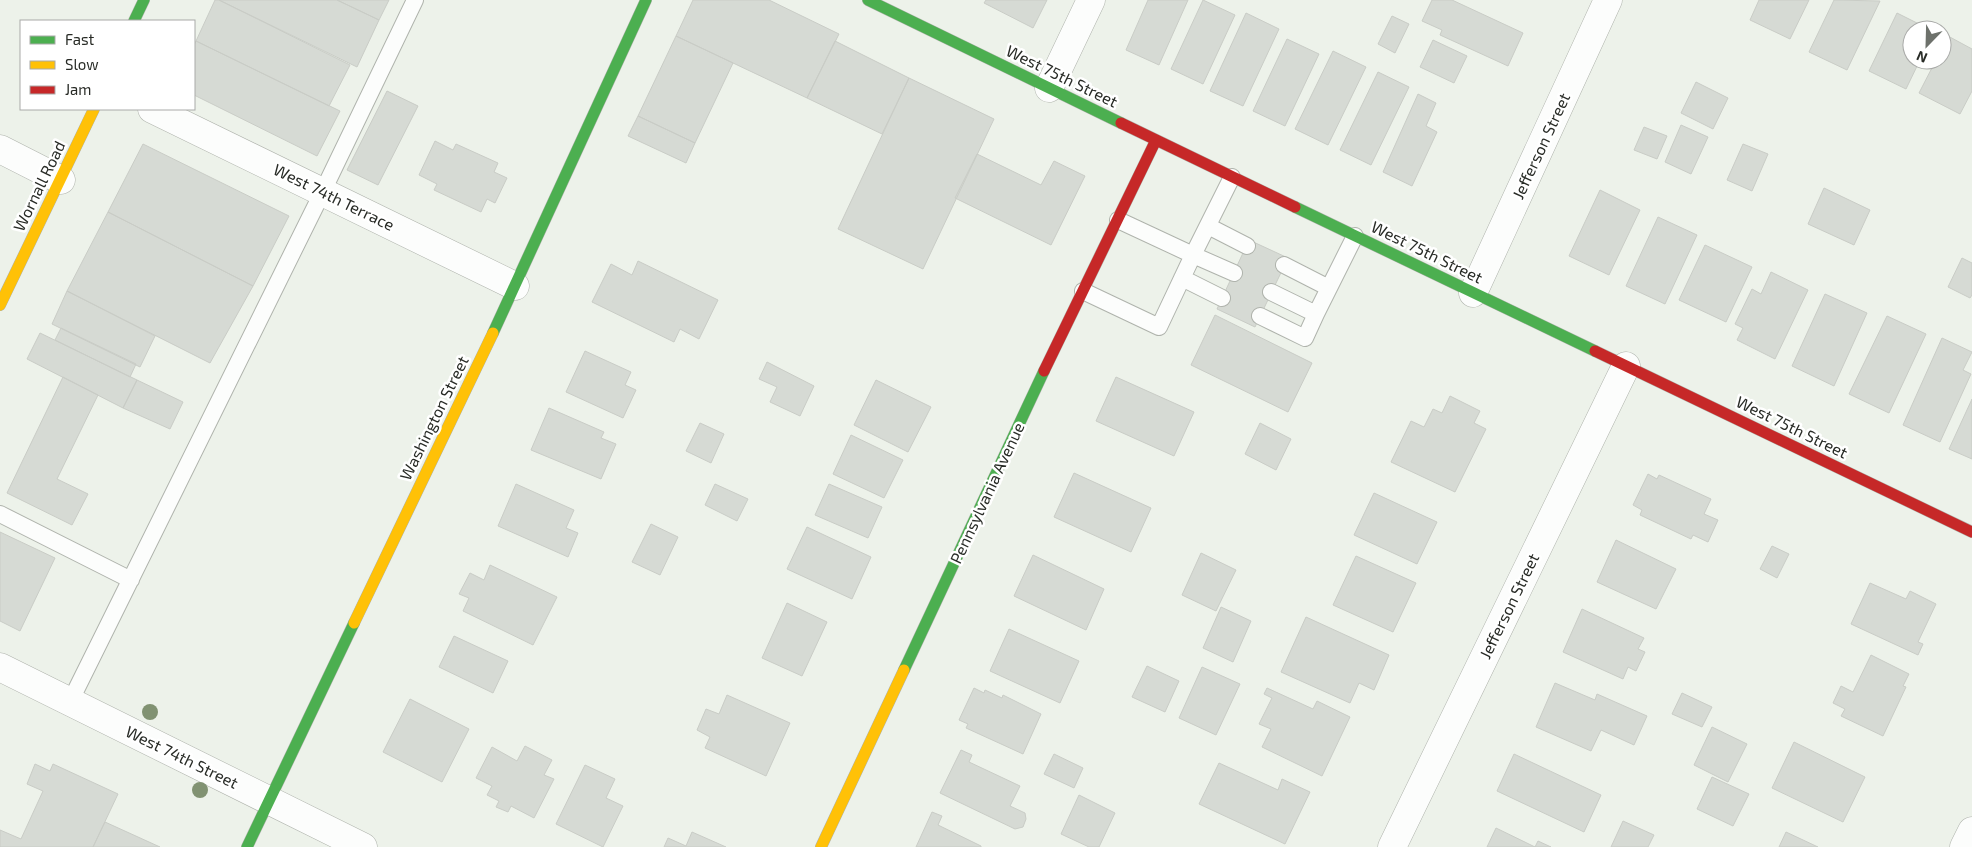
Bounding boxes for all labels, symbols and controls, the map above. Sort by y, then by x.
legend [20,20,195,110]
north arrow [1902,20,1952,70]
text: Fast [65,30,95,48]
street label: West 75th Street [1003,40,1121,111]
text: N [1914,48,1930,67]
text: Slow [65,55,99,73]
text: Jam [65,80,91,98]
street label: Jefferson Street [1508,90,1573,202]
street label: Wornall Road [9,138,69,234]
street label: West 74th Terrace [271,159,398,234]
street label: West 75th Street [1368,216,1486,287]
street label: Washington Street [395,353,472,483]
street label: West 75th Street [1733,391,1851,462]
street label: Pennsylvania Avenue [945,419,1028,566]
street label: Jefferson Street [1475,550,1542,662]
street label: West 74th Street [123,721,242,792]

